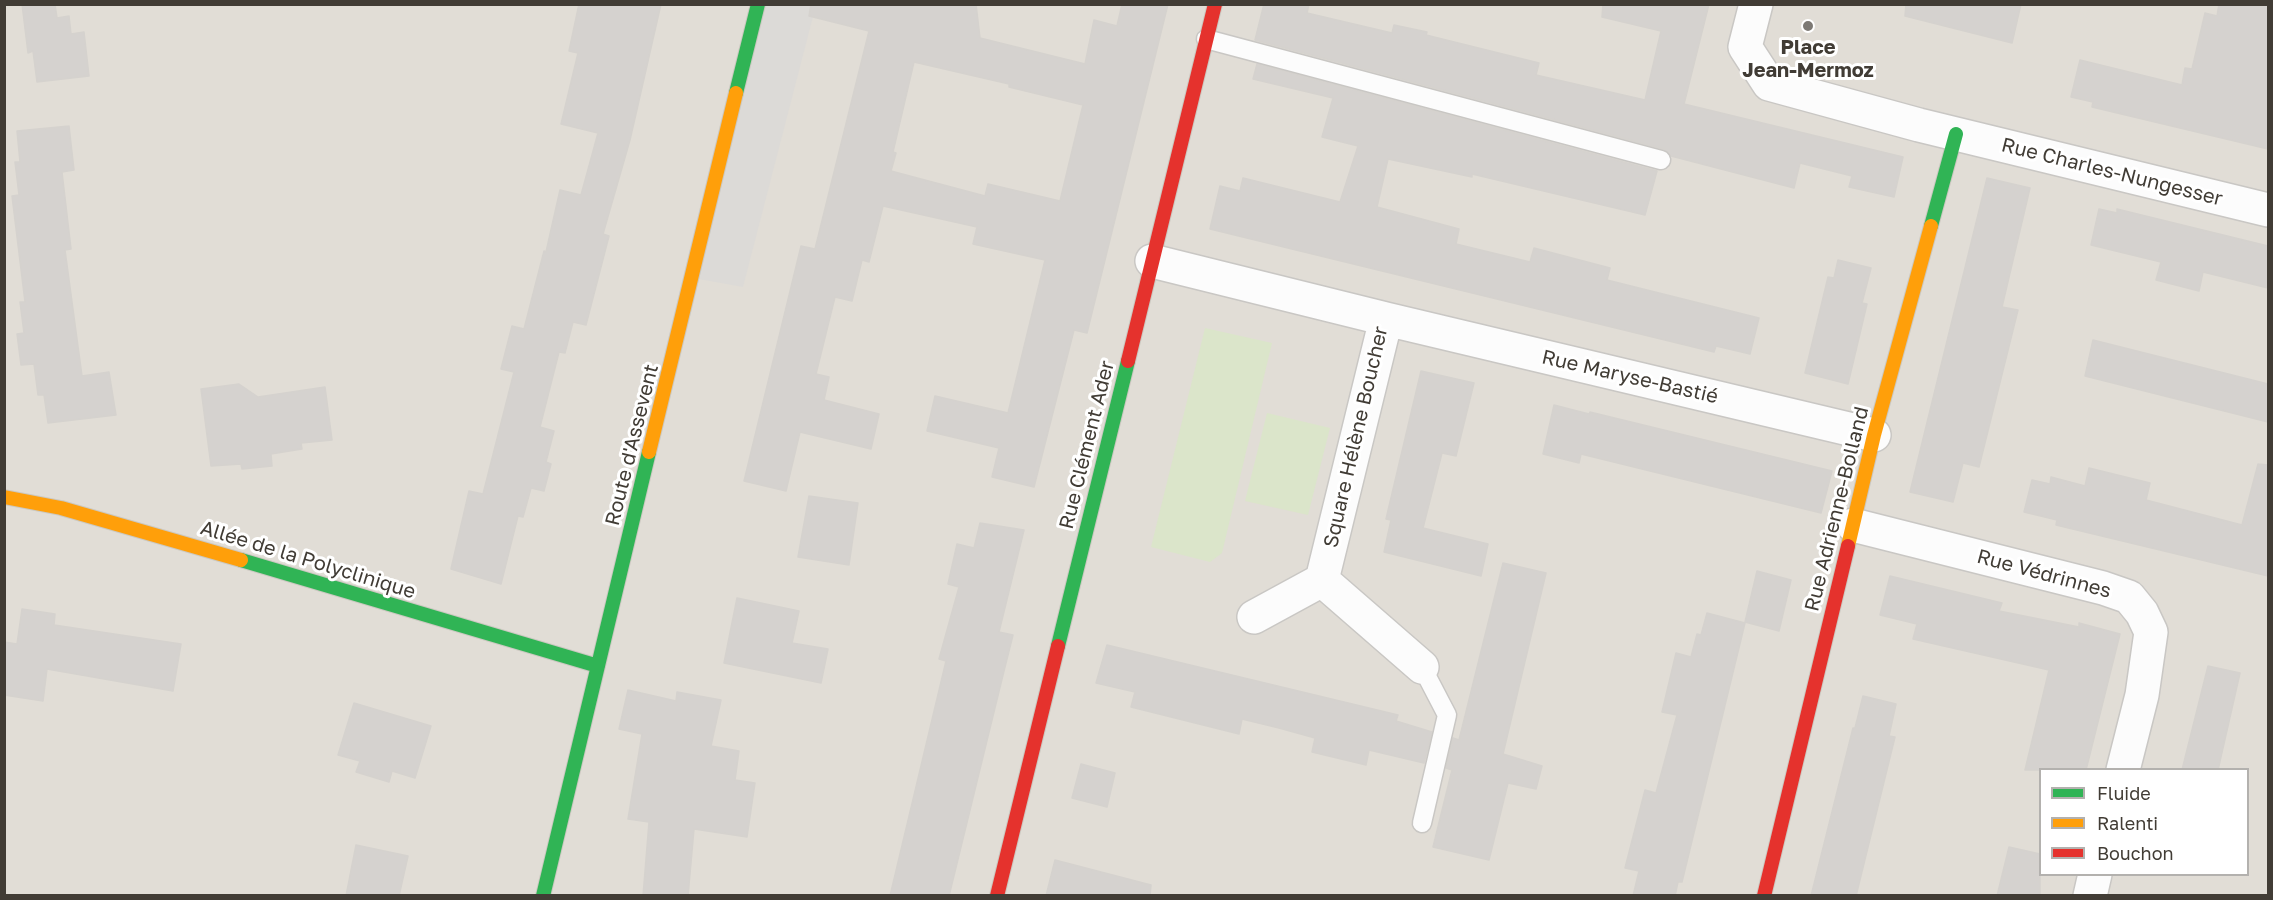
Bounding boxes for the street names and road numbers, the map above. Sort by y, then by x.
street label: Rue Charles-Nungesser [1999,133,2225,211]
street label: Square Hélène Boucher [1319,324,1393,550]
street label: Rue Maryse-Bastié [1540,345,1720,409]
street label: Rue Clément Ader [1054,358,1120,532]
street label: Route d'Assevent [600,362,664,528]
street label: Rue Adrienne-Bolland [1800,404,1874,614]
street label: Allée de la Polyclinique [198,516,418,604]
street label: Rue Védrinnes [1974,545,2114,603]

